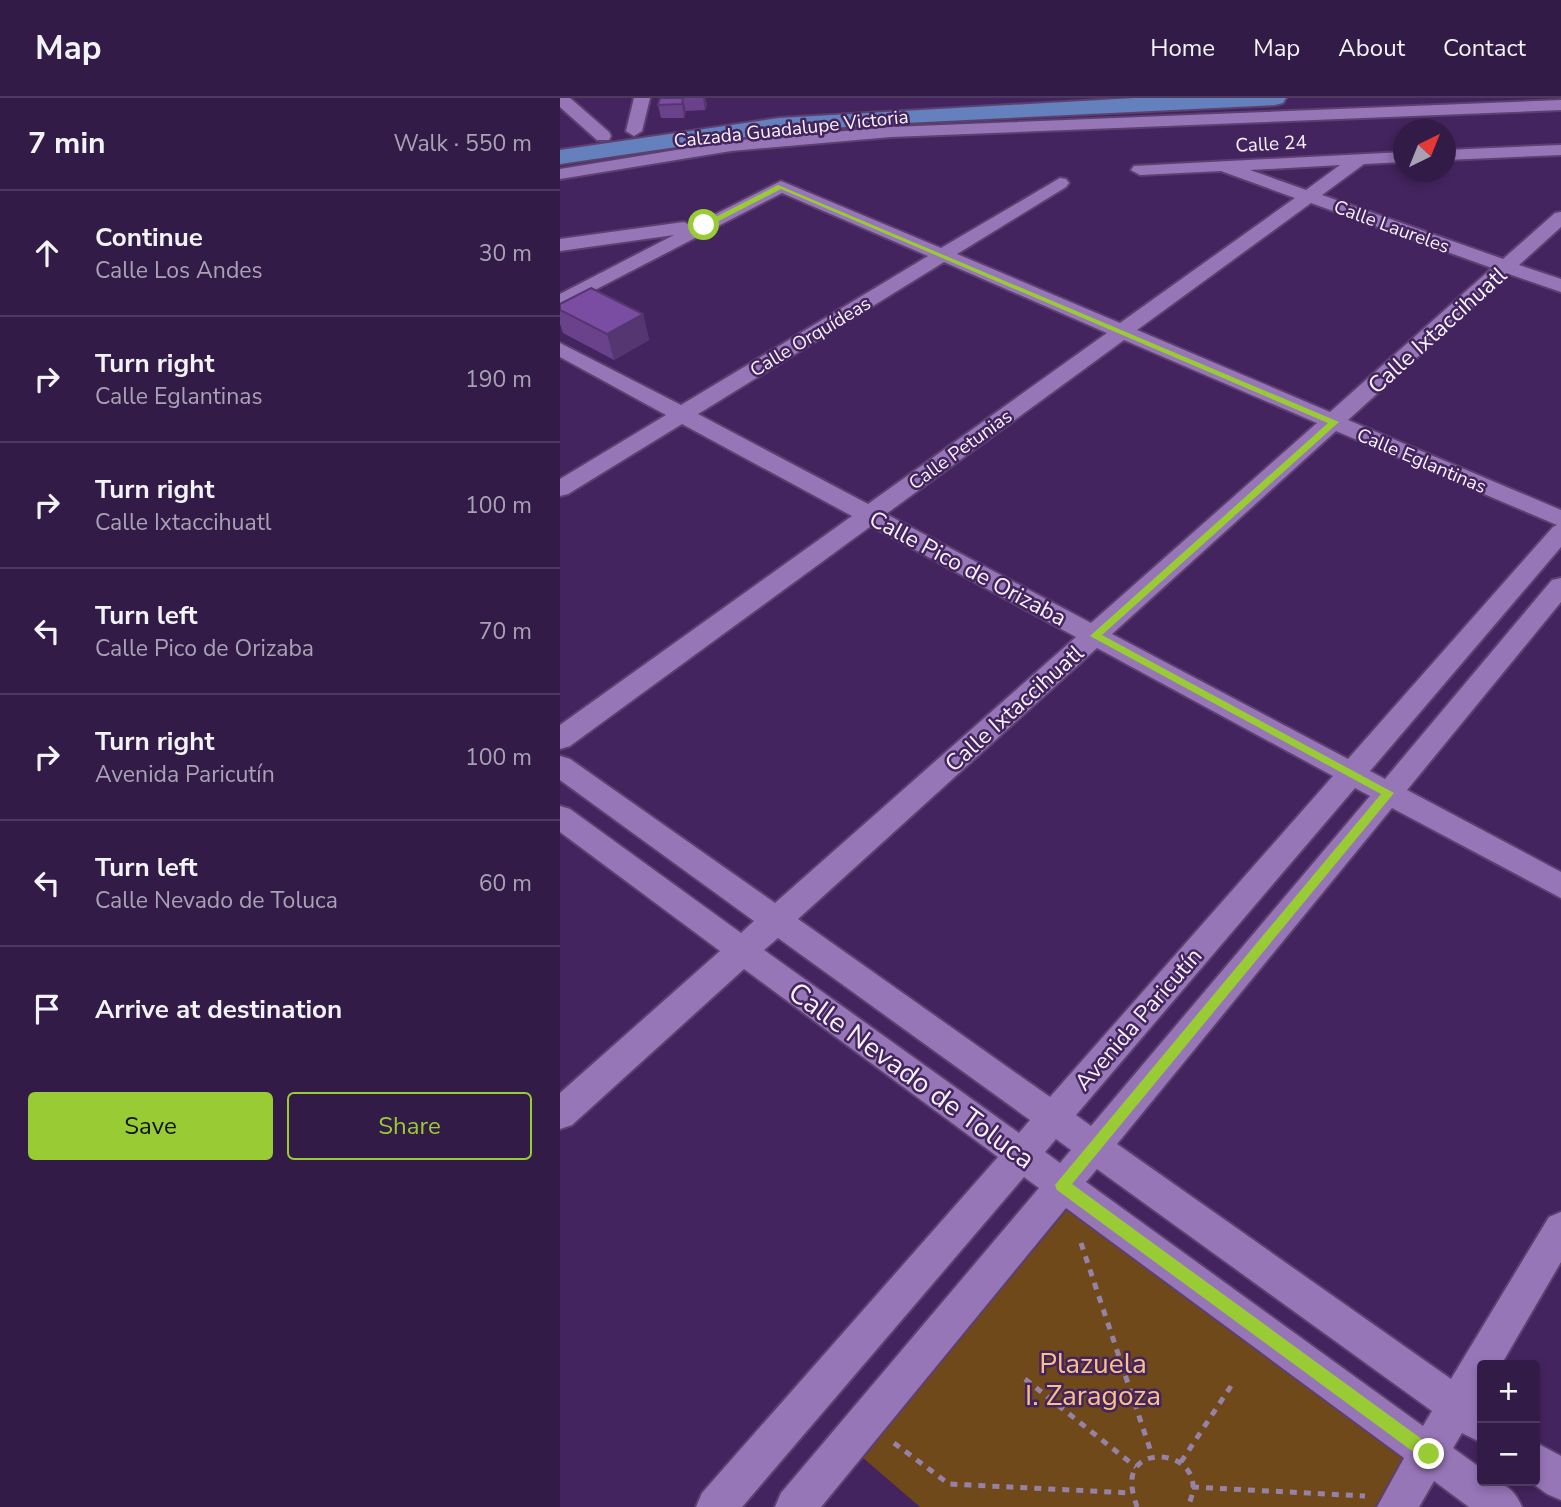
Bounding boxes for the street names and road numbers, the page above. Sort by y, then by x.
street label: Calzada Guadalupe Victoria [673,104,910,154]
street label: Calle 24 [1235,129,1307,159]
street label: Calle Laureles [1330,194,1453,260]
street label: Calle Ixtaccihuatl [1361,260,1513,401]
street label: Calle Orquídeas [745,291,876,383]
street label: Calle Petunias [904,403,1018,496]
street label: Calle Eglantinas [1353,422,1490,500]
street label: Calle Pico de Orizaba [864,503,1072,634]
street label: Calle Ixtaccihuatl [938,638,1090,779]
street label: Avenida Paricutín [1068,941,1209,1097]
street label: Calle Nevado de Toluca [781,974,1042,1178]

